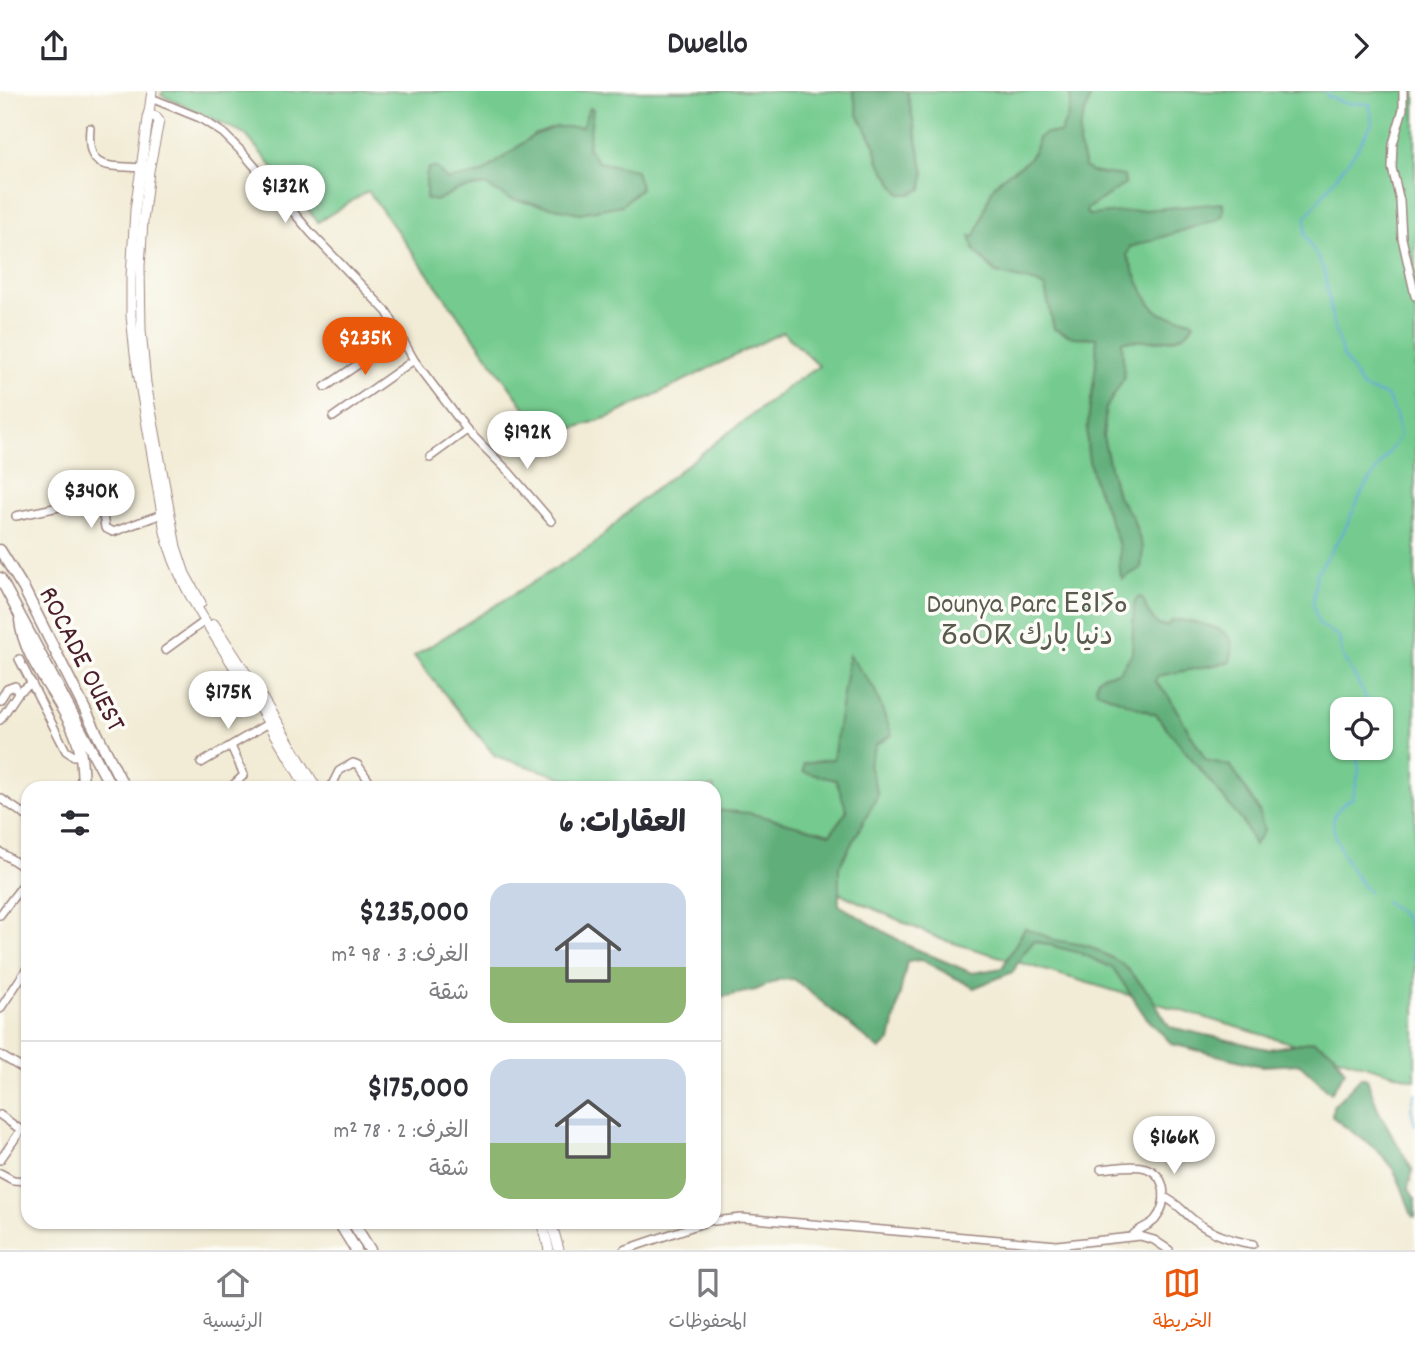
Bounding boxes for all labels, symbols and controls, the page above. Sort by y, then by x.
text: Dwello [667,23,748,69]
icon: share [35,27,73,65]
icon: forward [1342,27,1380,65]
pin: $132K [236,165,334,225]
text: $132K [261,171,309,204]
pin: $235K [316,317,414,377]
text: $235K [338,323,392,356]
pin: $192K [478,411,576,471]
text: $192K [503,417,551,450]
pin: $340K [42,471,140,530]
text: $340K [64,476,118,509]
street label: ROCADE OUEST [26,581,133,740]
park label: Dounya Parc ⴹⵓⵏⵢⴰ ⵒⴰⵔⴽ دنيا بارك [927,587,1127,659]
pin: $175K [179,671,277,731]
text: $175K [205,677,251,710]
map controls [1330,697,1393,760]
button: locate [1330,697,1393,760]
icon: filters [56,804,94,842]
text: العقارات: 6 [559,804,686,847]
text: $235,000 [359,893,469,936]
icon: home [546,911,630,995]
text: الغرف: 3 · 98 m² [332,940,469,973]
text: شقة [429,978,469,1011]
text: $175,000 [367,1069,469,1112]
icon: home [546,1087,630,1171]
text: الغرف: 2 · 78 m² [333,1116,469,1149]
pin: $166K [1125,1117,1223,1176]
text: $166K [1149,1122,1199,1155]
text: شقة [429,1154,469,1187]
tab: الرئيسية [203,1264,263,1337]
tab: المحفوظات [669,1264,747,1337]
tab: الخريطة [1153,1264,1212,1337]

